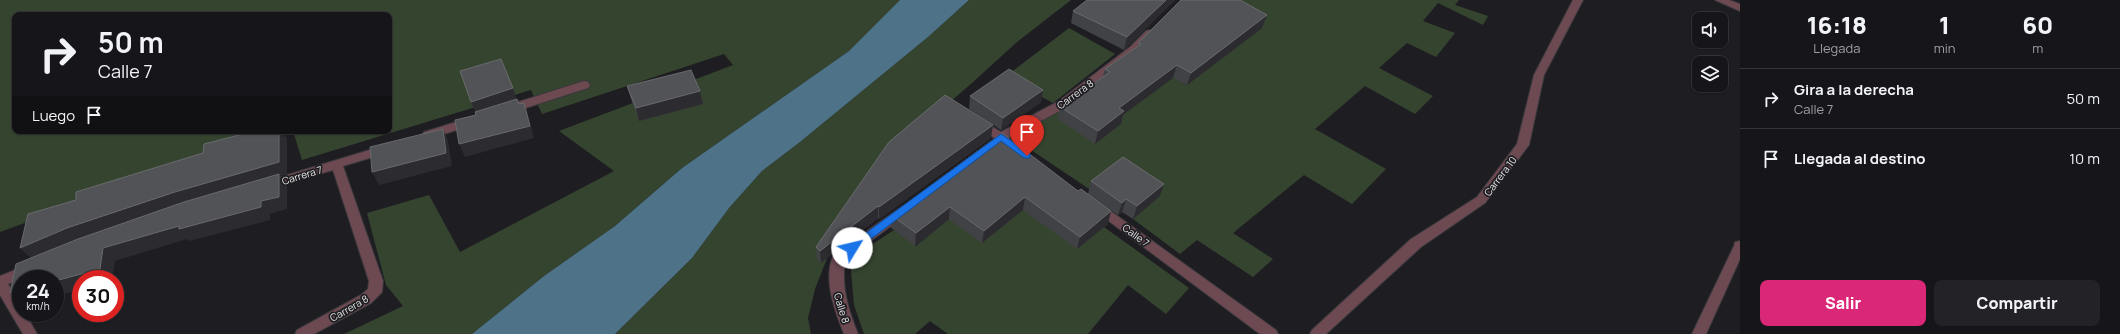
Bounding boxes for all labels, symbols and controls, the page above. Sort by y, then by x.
text: 16:18 [1807,8,1867,41]
text: 1 [1939,8,1950,41]
text: 60 [2022,8,2053,41]
map controls [1692,12,1728,92]
button: sound [1692,12,1728,48]
text: 50 m [98,23,164,61]
icon: right [32,28,84,80]
text: Llegada [1813,39,1860,57]
text: min [1934,39,1955,57]
text: m [2032,39,2043,57]
button: layers [1692,56,1728,92]
text: Calle 7 [98,59,152,83]
street label: Carrera 8 [1054,76,1096,112]
text: Gira a la derecha [1794,79,1914,100]
icon: right [1760,88,1782,110]
text: 50 m [2066,88,2100,109]
text: Calle 7 [1794,100,1833,118]
icon: arrive [83,104,105,126]
text: Luego [32,105,75,126]
pin [1010,115,1044,156]
icon: arrive [1016,121,1038,143]
icon: arrive [1760,148,1782,170]
text: Llegada al destino [1794,148,1926,169]
text: 10 m [2069,148,2100,169]
street label: Carrera 10 [1480,153,1520,199]
street label: Carrera 7 [280,162,324,188]
street label: Calle 7 [1120,220,1152,250]
position arrow [831,227,873,269]
speed limit sign: 30 [72,270,124,322]
text: 24 [26,277,50,304]
button: Salir [1760,280,1926,326]
button: Compartir [1934,280,2100,326]
street label: Carrera 8 [327,291,371,325]
street label: Calle 8 [831,291,853,325]
text: km/h [26,299,50,313]

